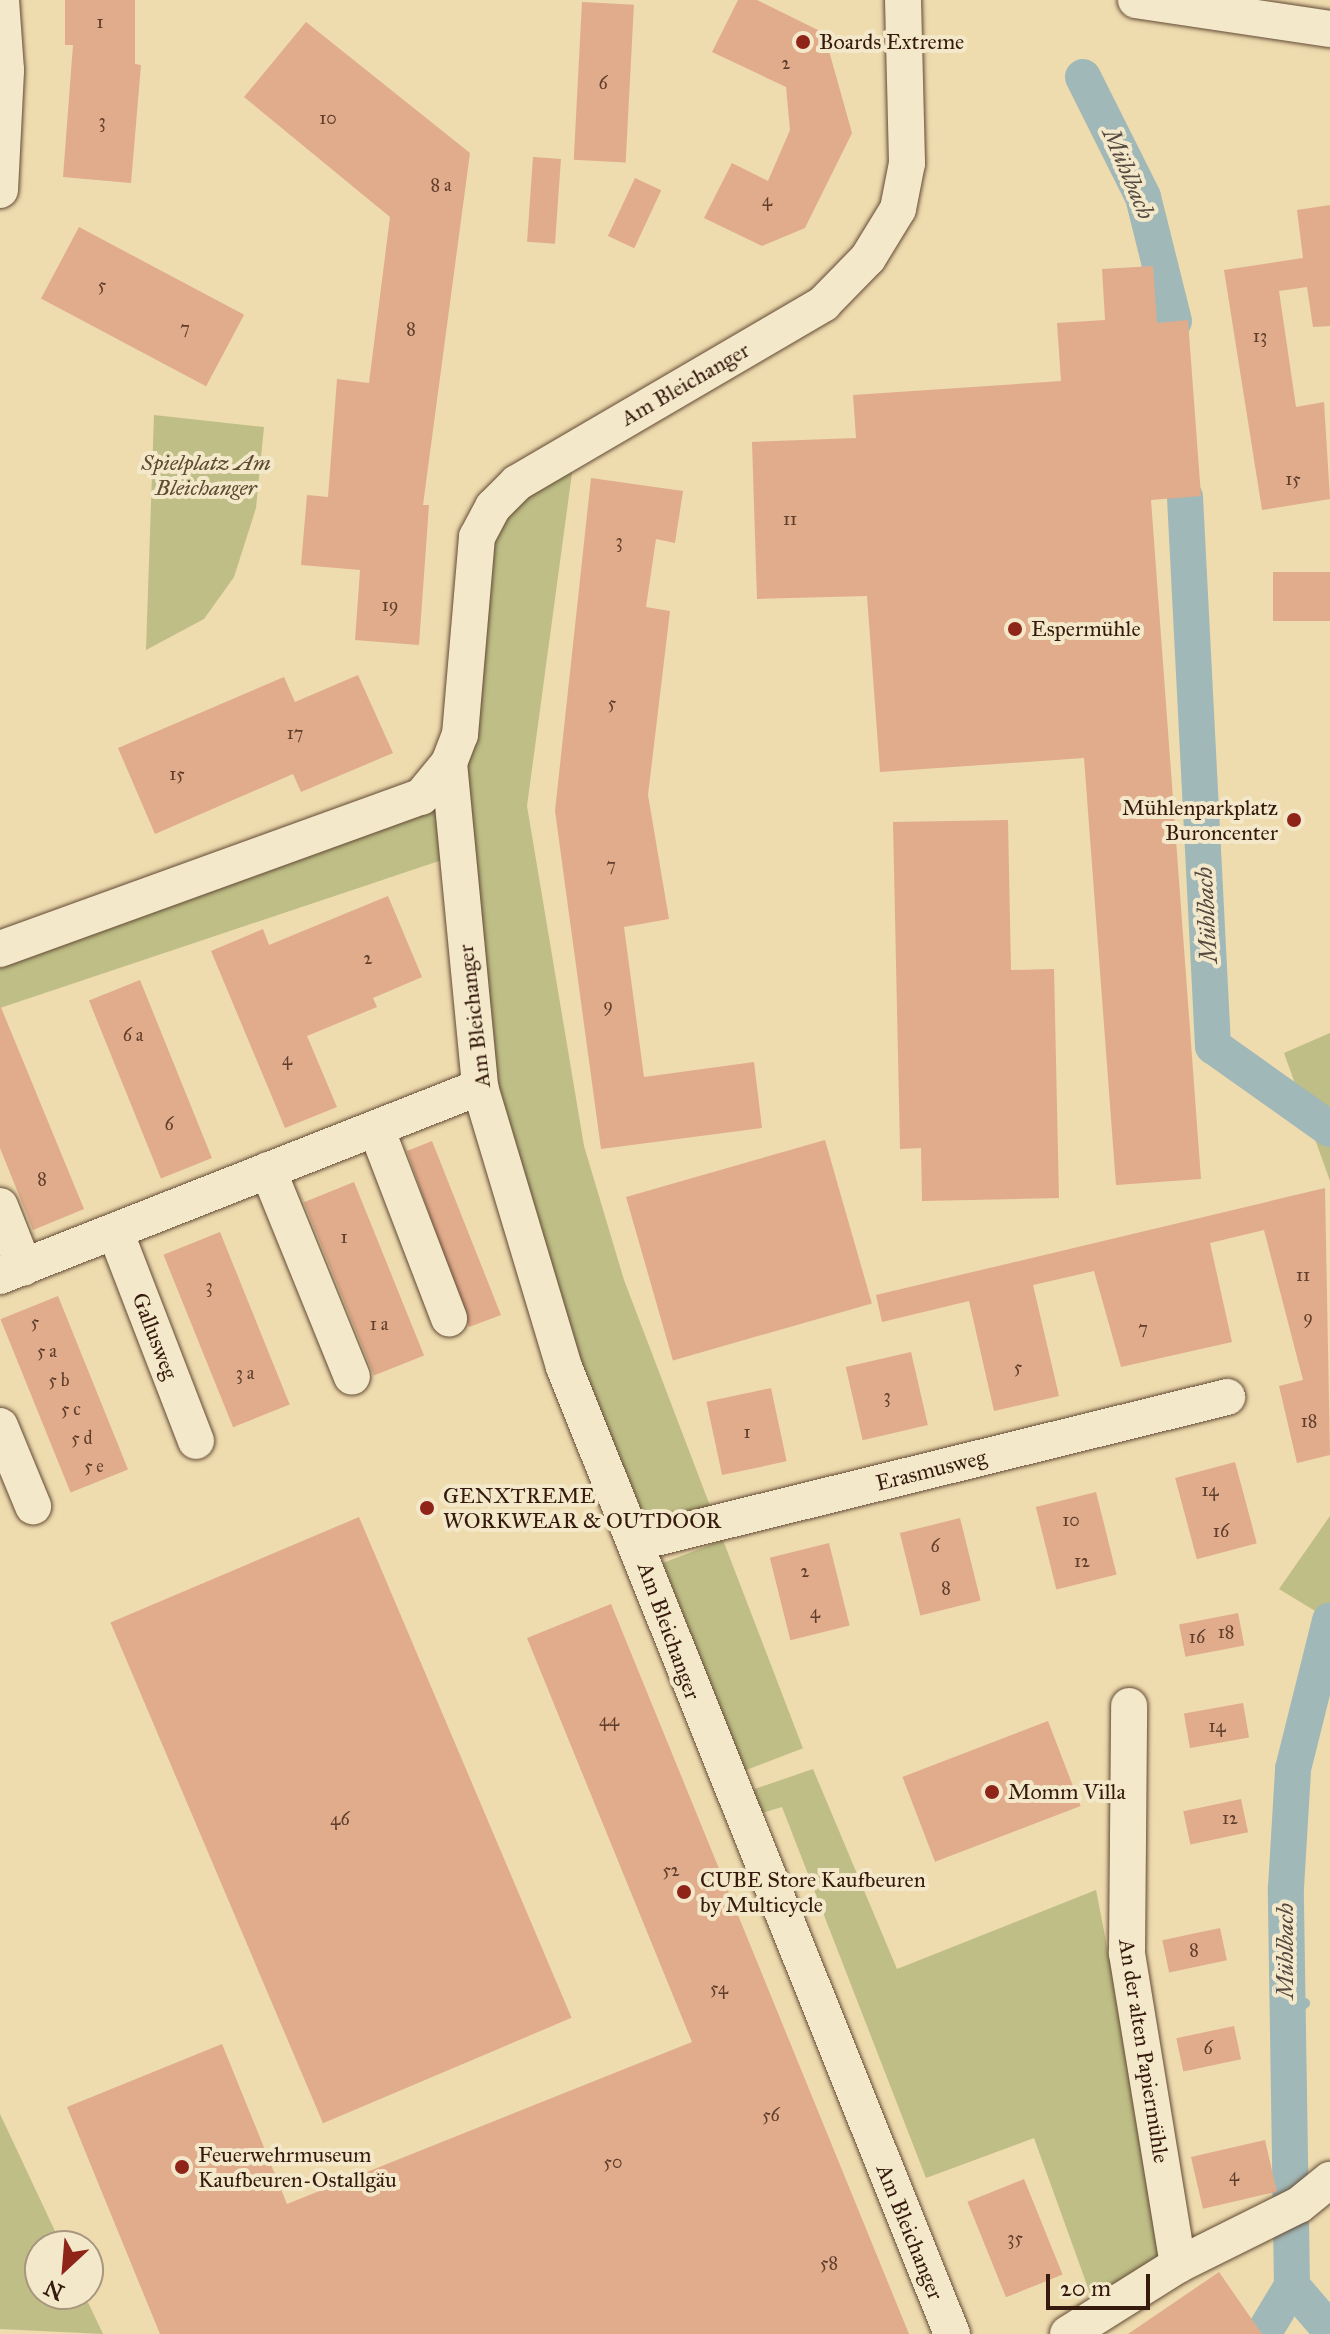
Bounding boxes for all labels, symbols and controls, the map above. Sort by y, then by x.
house number: 1 [96,11,104,33]
place label: Boards Extreme [819,29,964,55]
marker: Boards Extreme [794,33,812,51]
house number: 2 [782,52,790,74]
house number: 6 [598,72,608,94]
house number: 10 [319,107,337,129]
house number: 3 [98,110,106,132]
water label: Mühlbach [1096,124,1160,224]
house number: 8 a [430,174,452,196]
house number: 4 [762,189,772,211]
house number: 5 [98,274,106,296]
house number: 7 [180,317,190,339]
house number: 8 [406,318,416,340]
house number: 13 [1253,325,1267,347]
street label: Am Bleichanger [616,337,754,431]
park label: Spielplatz Am Bleichanger [141,449,271,500]
house number: 15 [1285,468,1301,490]
house number: 11 [783,508,797,530]
house number: 3 [615,530,623,552]
house number: 19 [382,594,398,616]
place label: Espermühle [1031,616,1141,642]
marker: Espermühle [1006,620,1024,638]
house number: 5 [608,692,616,714]
house number: 17 [287,722,303,744]
house number: 15 [169,763,185,785]
place label: Mühlenparkplatz Buroncenter [1122,794,1278,846]
marker: Mühlenparkplatz Buroncenter [1285,811,1303,829]
house number: 7 [606,854,616,876]
water label: Mühlbach [1190,866,1224,964]
street label: Am Bleichanger [452,943,496,1089]
house number: 2 [364,947,372,969]
house number: 9 [603,994,613,1016]
house number: 6 a [123,1024,143,1046]
house number: 4 [282,1048,292,1070]
house number: 6 [164,1113,174,1135]
house number: 8 [37,1168,47,1190]
house number: 1 [340,1226,348,1248]
house number: 11 [1296,1264,1310,1286]
house number: 3 [205,1275,213,1297]
street label: Gallusweg [126,1289,184,1383]
house number: 9 [1303,1306,1313,1328]
house number: 5 [31,1311,39,1333]
house number: 1 a [370,1313,388,1335]
house number: 7 [1138,1317,1148,1339]
house number: 5 a [37,1340,57,1362]
house number: 5 [1014,1356,1022,1378]
house number: 3 a [236,1362,254,1384]
house number: 5 b [49,1369,69,1391]
house number: 3 [883,1385,891,1407]
house number: 5 c [61,1398,81,1420]
house number: 18 [1301,1410,1317,1432]
house number: 1 [743,1421,751,1443]
house number: 5 d [71,1427,93,1449]
street label: Erasmusweg [873,1444,989,1496]
house number: 5 e [84,1455,104,1477]
house number: 14 [1201,1479,1219,1501]
place label: GENXTREME WORKWEAR & OUTDOOR [443,1482,721,1534]
marker: GENXTREME WORKWEAR & OUTDOOR [418,1499,436,1517]
house number: 10 [1062,1509,1080,1531]
house number: 16 [1213,1520,1229,1542]
house number: 6 [930,1535,940,1557]
house number: 12 [1074,1550,1090,1572]
street label: Am Bleichanger [632,1559,706,1703]
house number: 2 [801,1560,809,1582]
house number: 8 [941,1577,951,1599]
house number: 4 [810,1601,820,1623]
house number: 18 [1218,1621,1234,1643]
house number: 16 [1189,1626,1205,1648]
house number: 44 [599,1709,619,1731]
house number: 14 [1208,1715,1226,1737]
place label: Momm Villa [1008,1779,1126,1805]
marker: Momm Villa [983,1783,1001,1801]
house number: 12 [1222,1807,1238,1829]
house number: 46 [330,1808,350,1830]
house number: 52 [662,1859,680,1881]
place label: CUBE Store Kaufbeuren by Multicycle [700,1866,926,1918]
marker: CUBE Store Kaufbeuren by Multicycle [675,1883,693,1901]
water label: Mühlbach [1272,1903,1300,1999]
street label: An der alten Papiermühle [1113,1937,1175,2165]
house number: 8 [1189,1939,1199,1961]
house number: 54 [710,1977,728,1999]
house number: 6 [1203,2037,1213,2059]
house number: 56 [762,2104,780,2126]
place label: Feuerwehrmuseum Kaufbeuren-Ostallgäu [198,2141,397,2192]
house number: 50 [604,2151,622,2173]
marker: Feuerwehrmuseum Kaufbeuren-Ostallgäu [173,2158,191,2176]
street label: Am Bleichanger [871,2160,949,2304]
house number: 4 [1229,2164,1239,2186]
house number: 35 [1007,2227,1023,2249]
north arrow [24,2230,104,2310]
house number: 58 [820,2252,838,2274]
scale bar [1050,2258,1154,2308]
text: 20 m [1060,2273,1111,2303]
text: N [40,2274,68,2306]

